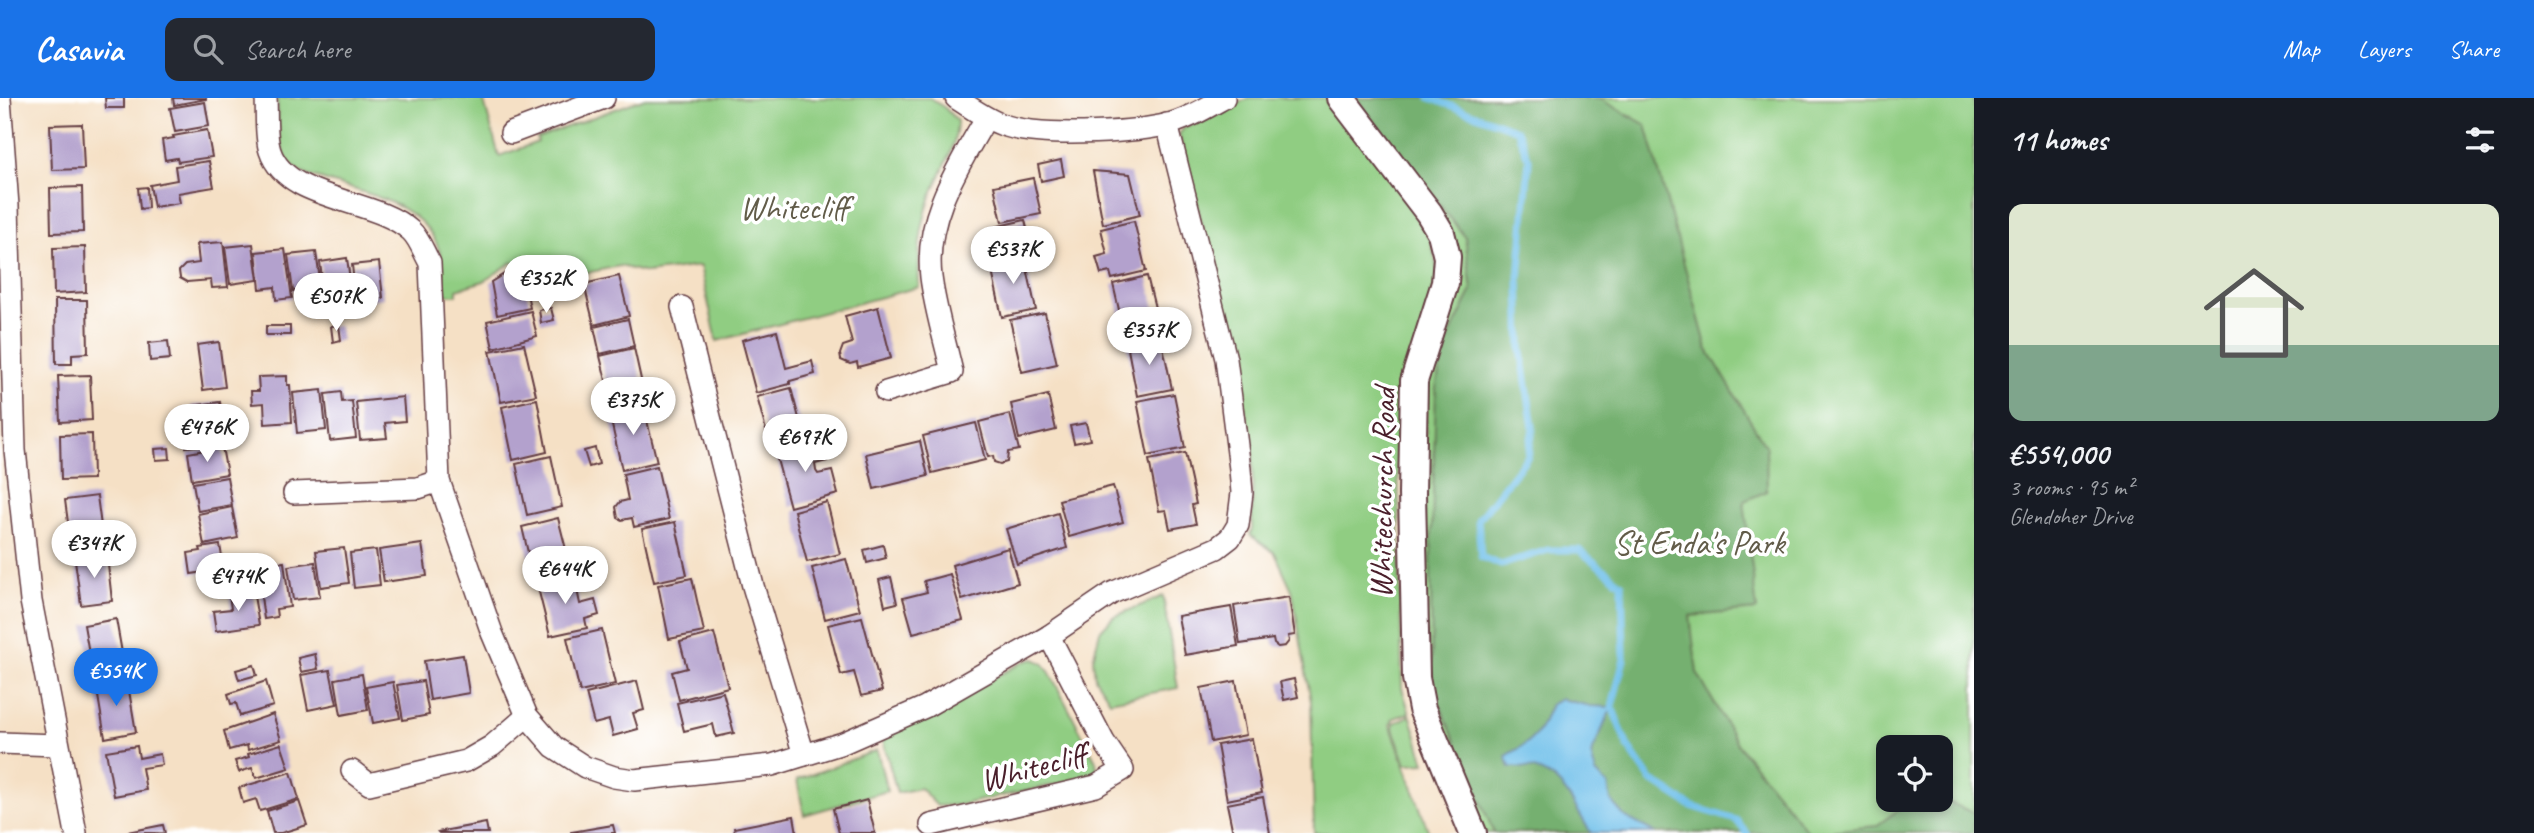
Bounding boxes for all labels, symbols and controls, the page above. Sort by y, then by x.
search box [165,18,655,81]
text: Casavia [35,28,123,70]
icon: search [189,30,227,68]
text: Search here [245,33,351,66]
text: Map [2283,34,2320,64]
text: Layers [2358,34,2411,64]
text: Share [2449,34,2499,64]
text: 11 homes [2009,121,2107,159]
icon: filters [2461,121,2499,159]
park label: Whitecliff [740,187,855,229]
pin: €537K [964,226,1062,286]
text: €537K [987,234,1039,263]
icon: home [2191,250,2317,376]
pin: €352K [497,256,595,315]
text: €352K [520,263,572,292]
pin: €507K [287,274,385,333]
text: €507K [310,281,362,310]
pin: €357K [1100,308,1198,367]
text: €357K [1123,315,1175,344]
pin: €375K [584,378,682,437]
street label: Whitechurch Road [1359,382,1405,599]
text: €375K [607,385,659,414]
pin: €476K [158,404,256,464]
text: €476K [180,412,234,441]
pin: €697K [756,414,854,474]
text: €697K [778,422,832,451]
text: €554,000 [2009,435,2108,473]
text: 3 rooms · 95 m² [2009,473,2133,502]
text: Glendoher Drive [2009,502,2133,531]
pin: €347K [45,520,143,580]
park label: St Enda's Park [1614,522,1786,564]
text: €347K [68,528,121,557]
pin: €644K [516,546,614,606]
pin: €474K [189,554,287,613]
text: €644K [538,554,592,583]
text: €474K [212,561,265,590]
pin: €554K [67,648,165,708]
text: €554K [90,656,142,685]
street label: Whitecliff [975,731,1097,801]
map controls [1876,735,1953,812]
button: locate [1876,735,1953,812]

